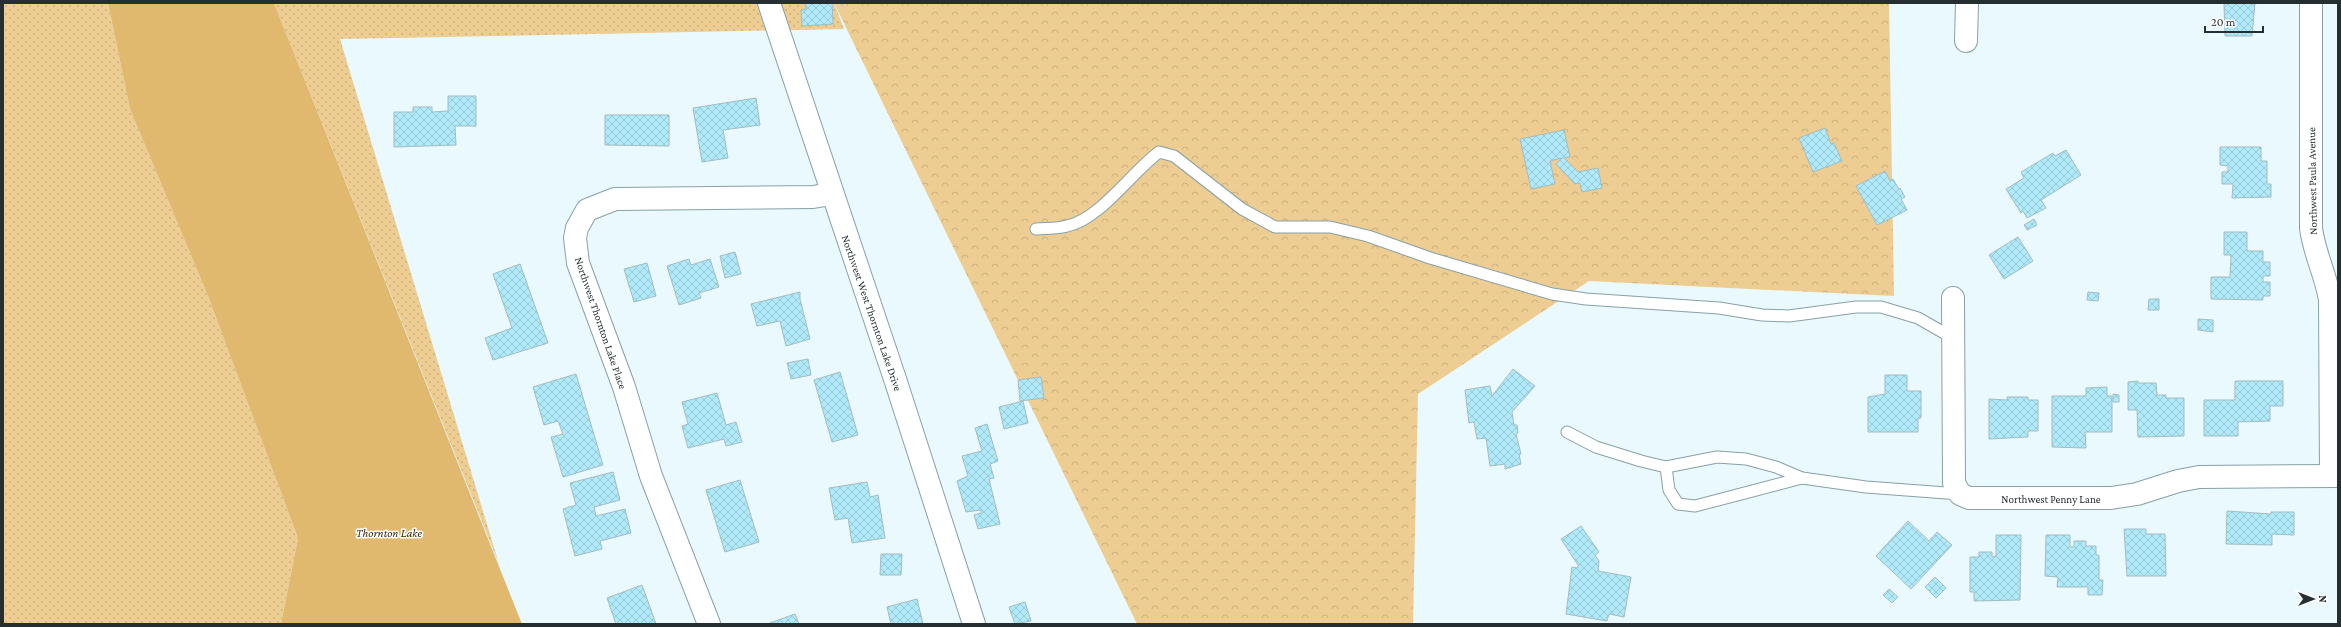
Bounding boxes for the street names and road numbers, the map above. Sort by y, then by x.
street label: Northwest Paula Avenue [2305,127,2319,235]
street label: Northwest West Thornton Lake Drive [840,233,904,393]
street label: Northwest Thornton Lake Place [573,256,629,391]
street label: Northwest Penny Lane [2001,493,2101,506]

